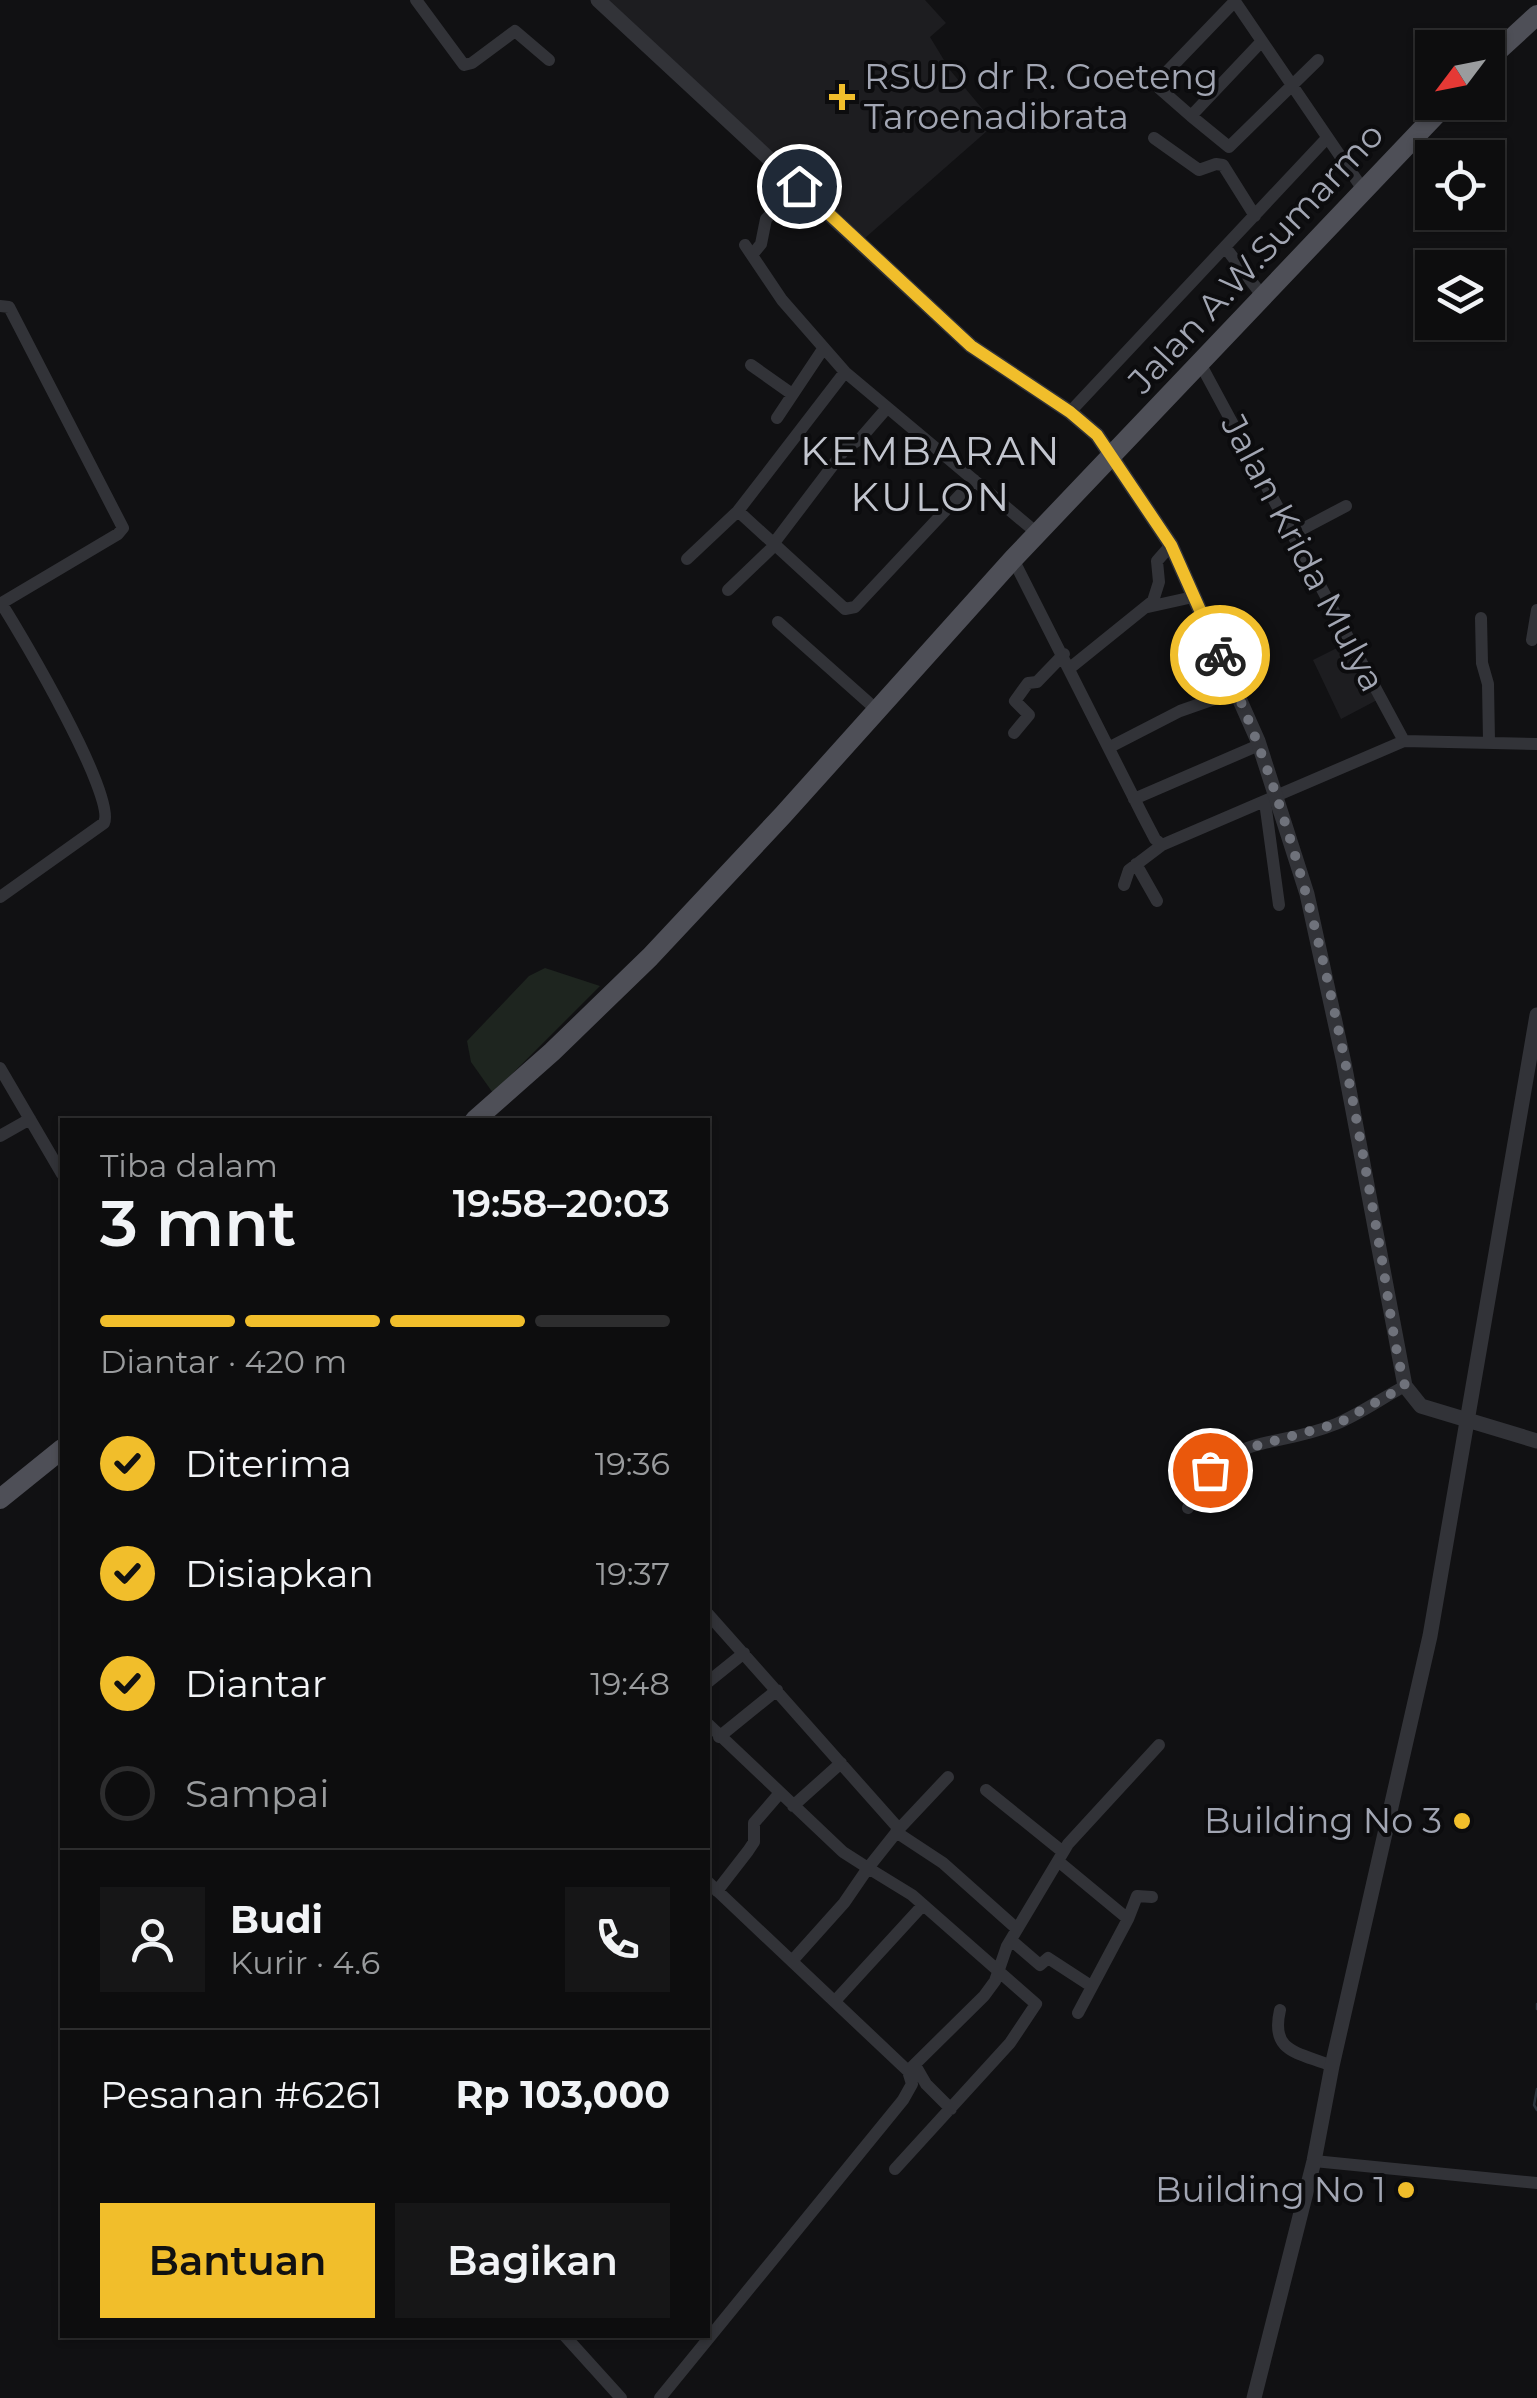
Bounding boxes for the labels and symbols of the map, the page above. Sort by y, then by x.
north arrow [1415,30,1505,120]
place label: RSUD dr R. Goeteng Taroenadibrata [864,55,1218,138]
marker: RSUD dr R. Goeteng Taroenadibrata [829,84,855,110]
street label: Jalan A.W.Sumarmo [1118,113,1392,403]
pin [757,144,842,229]
street label: Jalan Krida Mulya [1212,406,1395,699]
district label: KEMBARAN KULON [800,426,1062,521]
courier [1170,605,1270,705]
pin [1168,1428,1253,1513]
place label: Building No 3 [1204,1799,1442,1842]
marker: Building No 3 [1451,1810,1473,1832]
place label: Building No 1 [1155,2168,1386,2211]
marker: Building No 1 [1395,2179,1417,2201]

